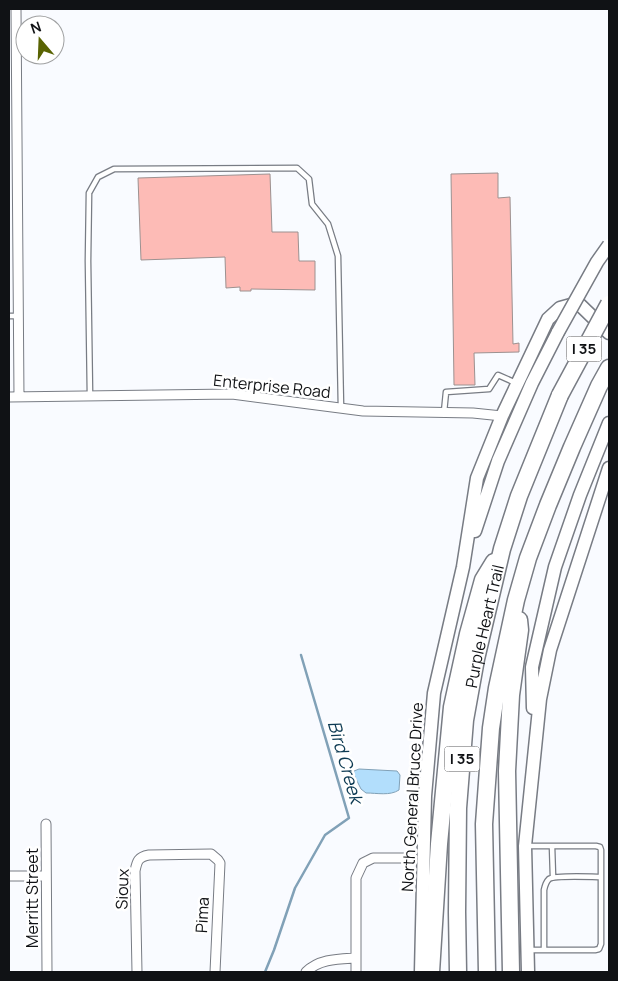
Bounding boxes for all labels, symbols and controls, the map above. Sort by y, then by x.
north arrow [15,15,65,65]
text: N [28,17,43,38]
road number: I 35 [566,336,602,362]
street label: Enterprise Road [212,369,332,403]
street label: Purple Heart Trail [460,562,509,690]
street label: North General Bruce Drive [396,702,428,892]
water label: Bird Creek [323,718,370,809]
road number: I 35 [444,746,480,772]
street label: Merritt Street [21,848,43,948]
street label: Sioux [110,868,134,910]
street label: Pima [190,897,214,933]

